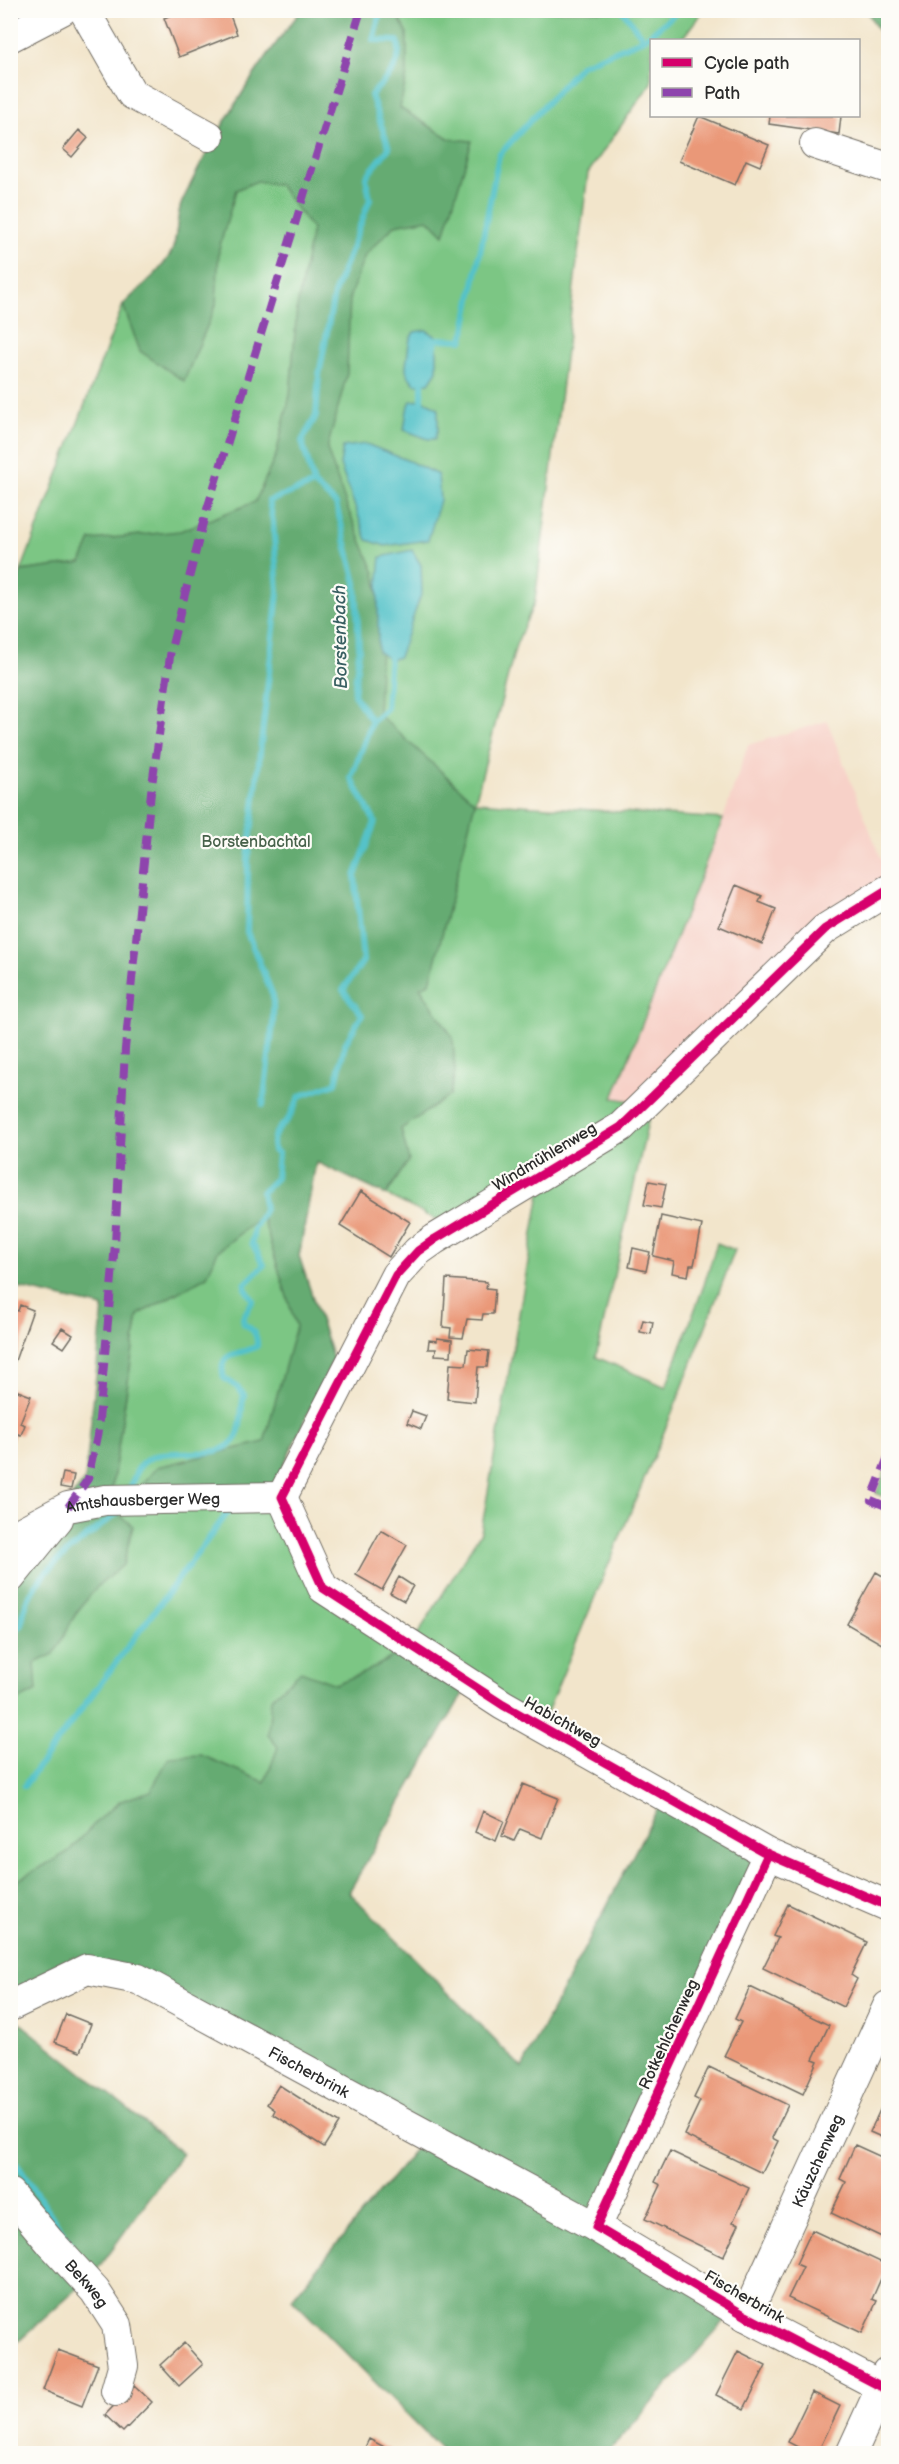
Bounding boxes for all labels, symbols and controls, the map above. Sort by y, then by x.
legend [650,39,860,117]
text: Cycle path [704,53,790,74]
text: Path [704,83,740,104]
water label: Borstenbach [329,585,352,689]
park label: Borstenbachtal [201,833,311,852]
street label: Windmühlenweg [489,1119,600,1196]
street label: Amtshausberger Weg [64,1490,220,1518]
street label: Habichtweg [520,1693,604,1751]
street label: Rotkehlchenweg [635,1976,703,2093]
street label: Fischerbrink [265,2043,352,2103]
street label: Käuzchenweg [789,2111,848,2211]
street label: Bekweg [60,2256,111,2312]
street label: Fischerbrink [701,2267,788,2328]

